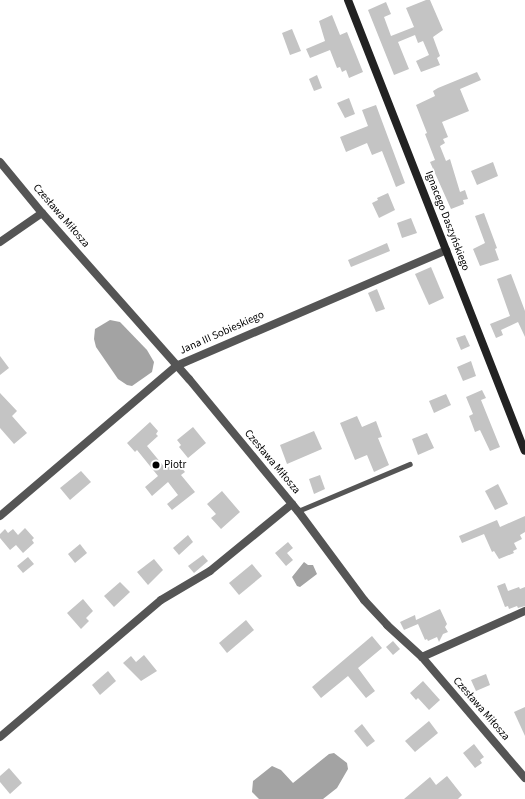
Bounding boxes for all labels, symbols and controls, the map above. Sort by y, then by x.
street label: Ignacego Daszyńskiego [422,169,472,273]
street label: Czesława Miłosza [30,182,92,250]
street label: Jana III Sobieskiego [178,308,266,358]
street label: Czesława Miłosza [241,427,303,497]
place label: Piotr [164,458,186,472]
marker: Piotr [151,460,161,470]
street label: Czesława Miłosza [450,675,512,743]

